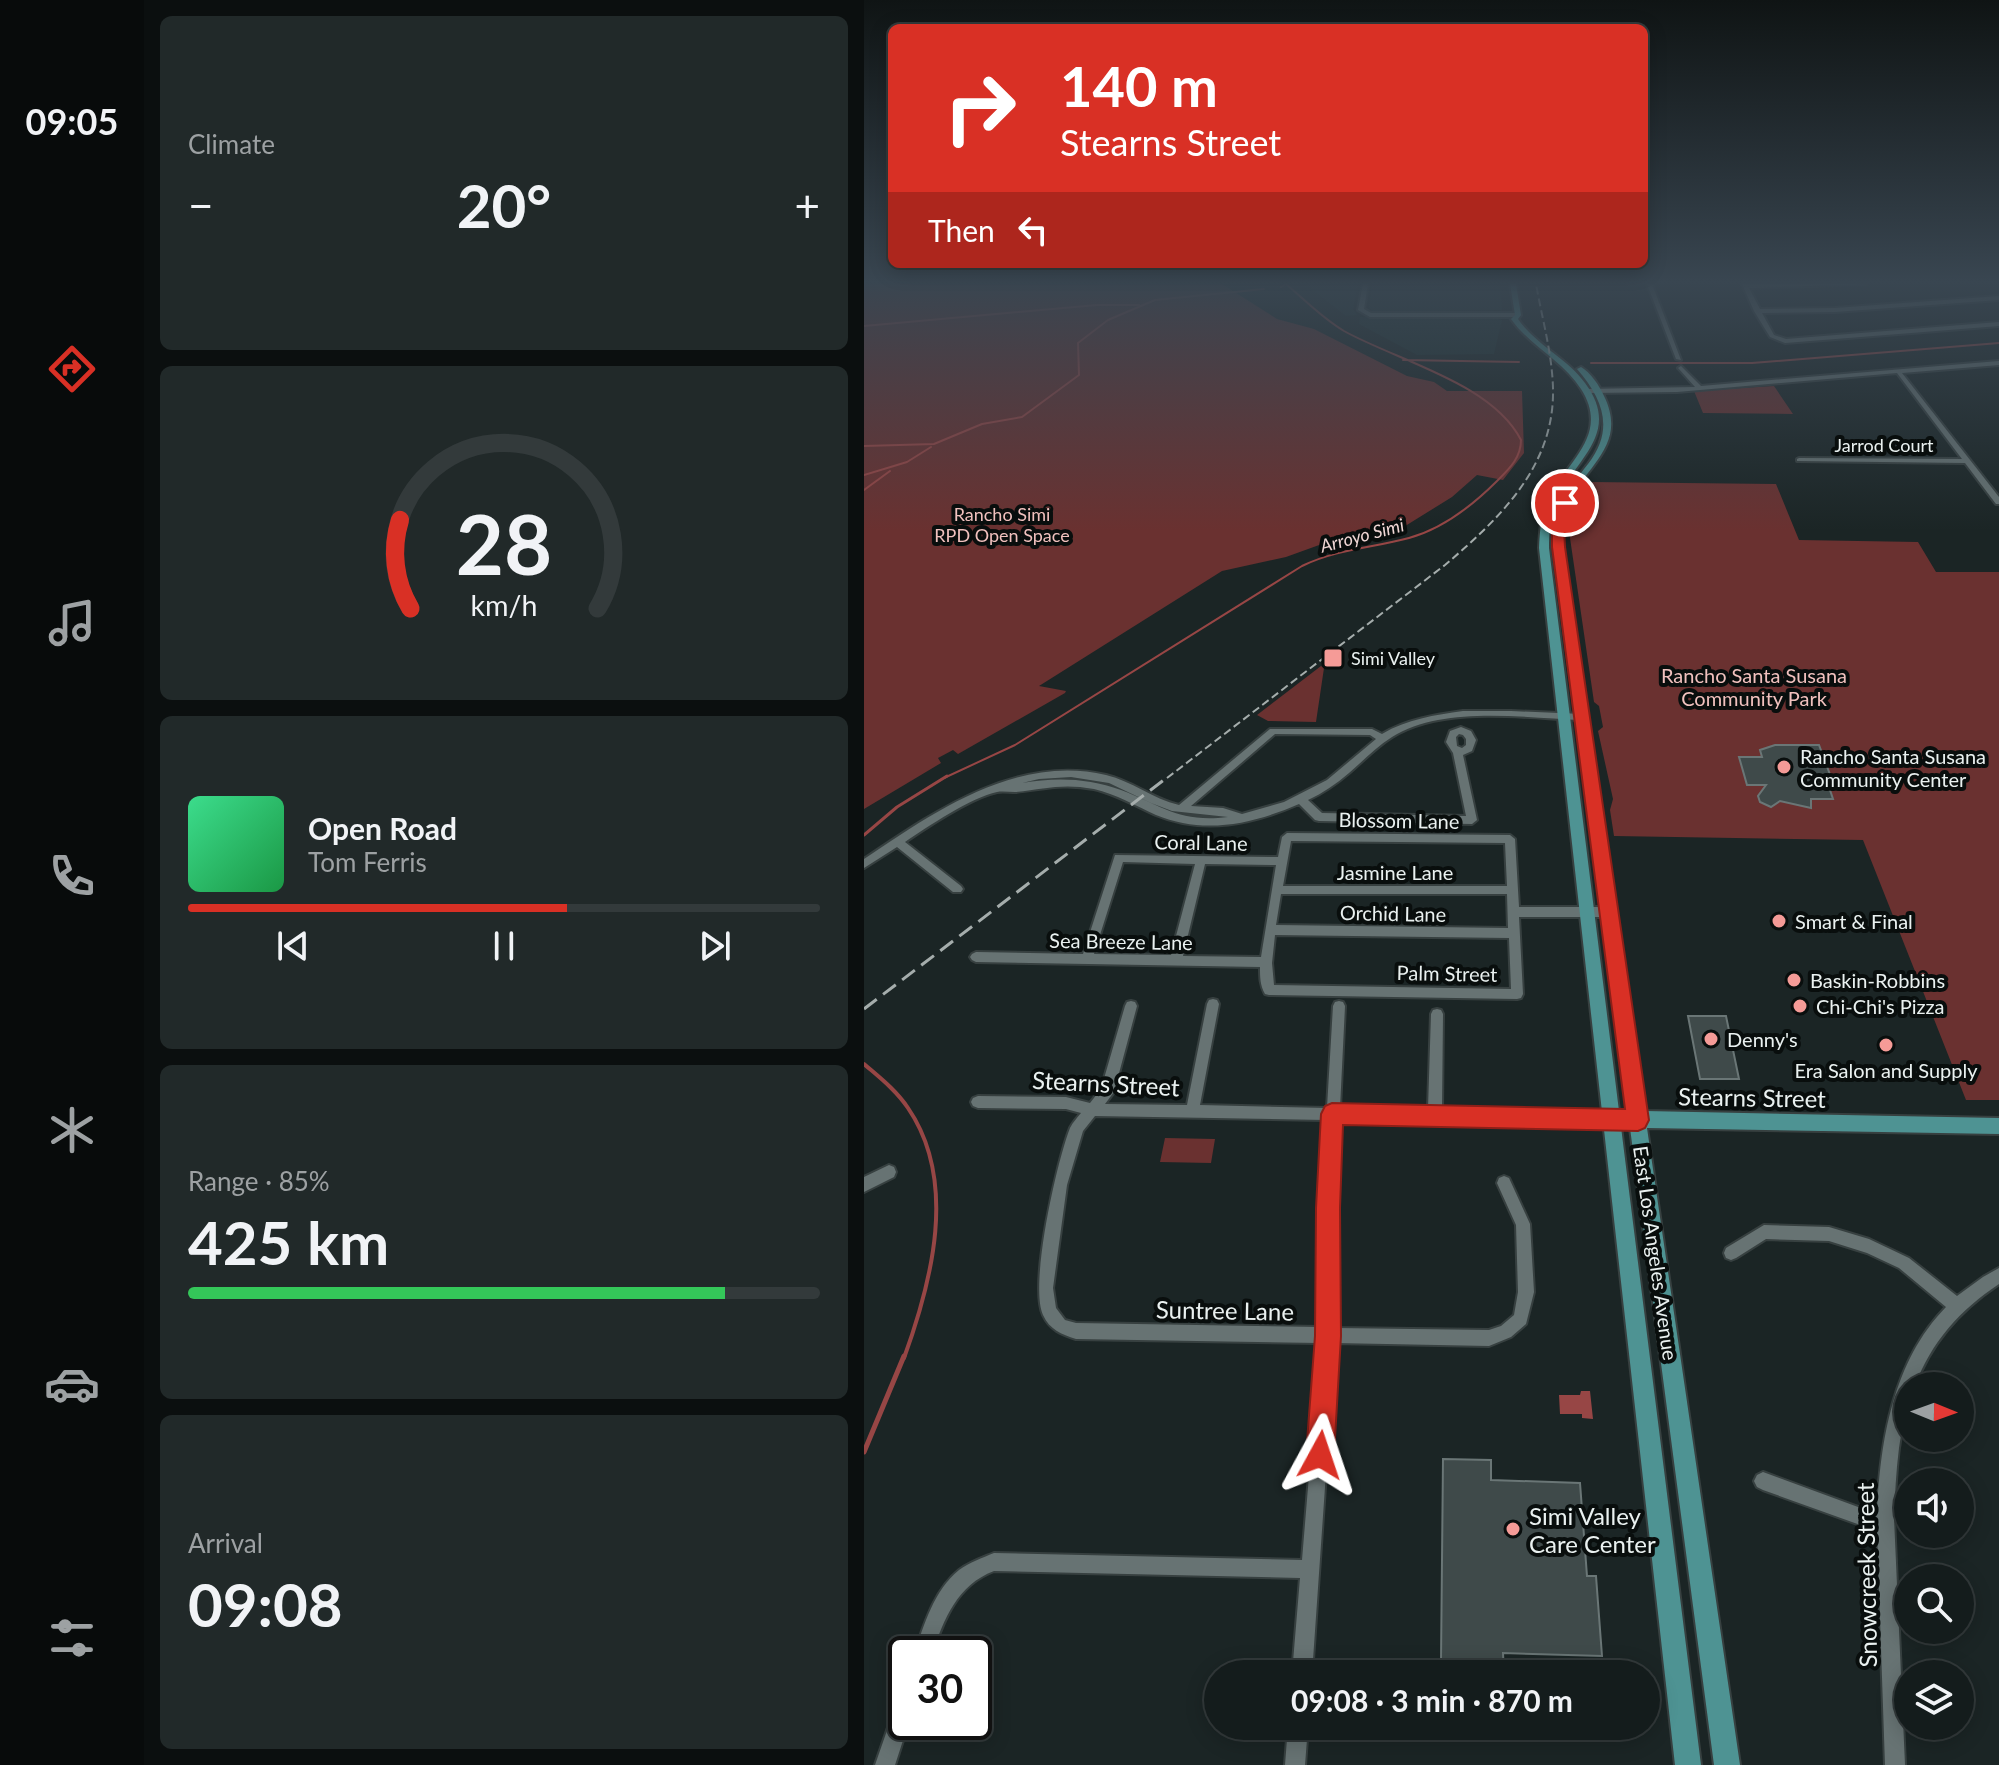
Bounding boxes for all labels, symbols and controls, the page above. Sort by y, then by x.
text: 140 m [1060,52,1218,119]
icon: right [928,56,1032,160]
text: 09:05 [26,99,118,143]
text: Stearns Street [1060,120,1281,164]
text: Climate [188,128,275,160]
text: 20° [457,169,551,241]
text: − [188,179,214,231]
text: + [794,179,820,231]
icon: left [1011,208,1055,252]
text: Then [928,212,995,248]
icon: directions [44,341,100,397]
street label: Jarrod Court [1835,434,1934,456]
pin [1531,469,1599,537]
icon: arrive [1543,481,1587,525]
text: 28 [456,492,552,592]
park label: Rancho Simi RPD Open Space [934,503,1070,546]
water label: Arroyo Simi [1317,513,1406,557]
text: km/h [471,588,537,622]
icon: music [44,595,100,651]
marker: Simi Valley [1322,647,1344,669]
place label: Simi Valley [1351,647,1436,669]
park label: Rancho Santa Susana Community Park [1661,663,1847,710]
place label: Rancho Santa Susana Community Center [1800,744,1986,791]
marker: Rancho Santa Susana Community Center [1775,758,1793,776]
street label: Blossom Lane [1338,807,1460,833]
text: Open Road [308,810,457,846]
street label: Coral Lane [1154,829,1248,855]
text: Tom Ferris [308,846,427,878]
icon: phone [44,848,100,904]
street label: Jasmine Lane [1337,860,1453,884]
street label: Orchid Lane [1340,900,1446,926]
place label: Smart & Final [1795,909,1913,933]
marker: Smart & Final [1770,912,1788,930]
icon: previous [271,924,315,968]
icon: pause [482,924,526,968]
icon: next [693,924,737,968]
street label: Sea Breeze Lane [1049,928,1193,954]
street label: Palm Street [1397,960,1497,986]
place label: Baskin-Robbins [1810,968,1945,992]
marker: Baskin-Robbins [1785,971,1803,989]
place label: Chi-Chi's Pizza [1816,994,1945,1018]
marker: Chi-Chi's Pizza [1791,997,1809,1015]
place label: Denny's [1727,1027,1798,1051]
marker: Denny's [1702,1030,1720,1048]
marker: Era Salon and Supply [1877,1036,1895,1054]
place label: Era Salon and Supply [1794,1058,1978,1082]
street label: Stearns Street [1032,1065,1181,1101]
street label: Stearns Street [1678,1081,1826,1113]
icon: climate [44,1102,100,1158]
street label: East Los Angeles Avenue [1629,1144,1683,1362]
text: Range · 85% [188,1165,330,1197]
text: 425 km [188,1206,389,1278]
street label: Suntree Lane [1156,1294,1294,1326]
icon: car [44,1356,100,1412]
north arrow [1894,1372,1974,1452]
map controls [1894,1372,1974,1740]
position arrow [1278,1413,1362,1497]
button: sound [1894,1468,1974,1548]
street label: Snowcreek Street [1850,1482,1882,1668]
place label: Simi Valley Care Center [1529,1501,1656,1558]
marker: Simi Valley Care Center [1504,1520,1522,1538]
text: Arrival [188,1527,263,1559]
button: search [1894,1564,1974,1644]
text: 09:08 [188,1568,343,1640]
icon: filters [44,1610,100,1666]
speed limit sign: 30 [888,1636,992,1740]
button: layers [1894,1660,1974,1740]
text: 09:08 · 3 min · 870 m [1291,1682,1573,1718]

